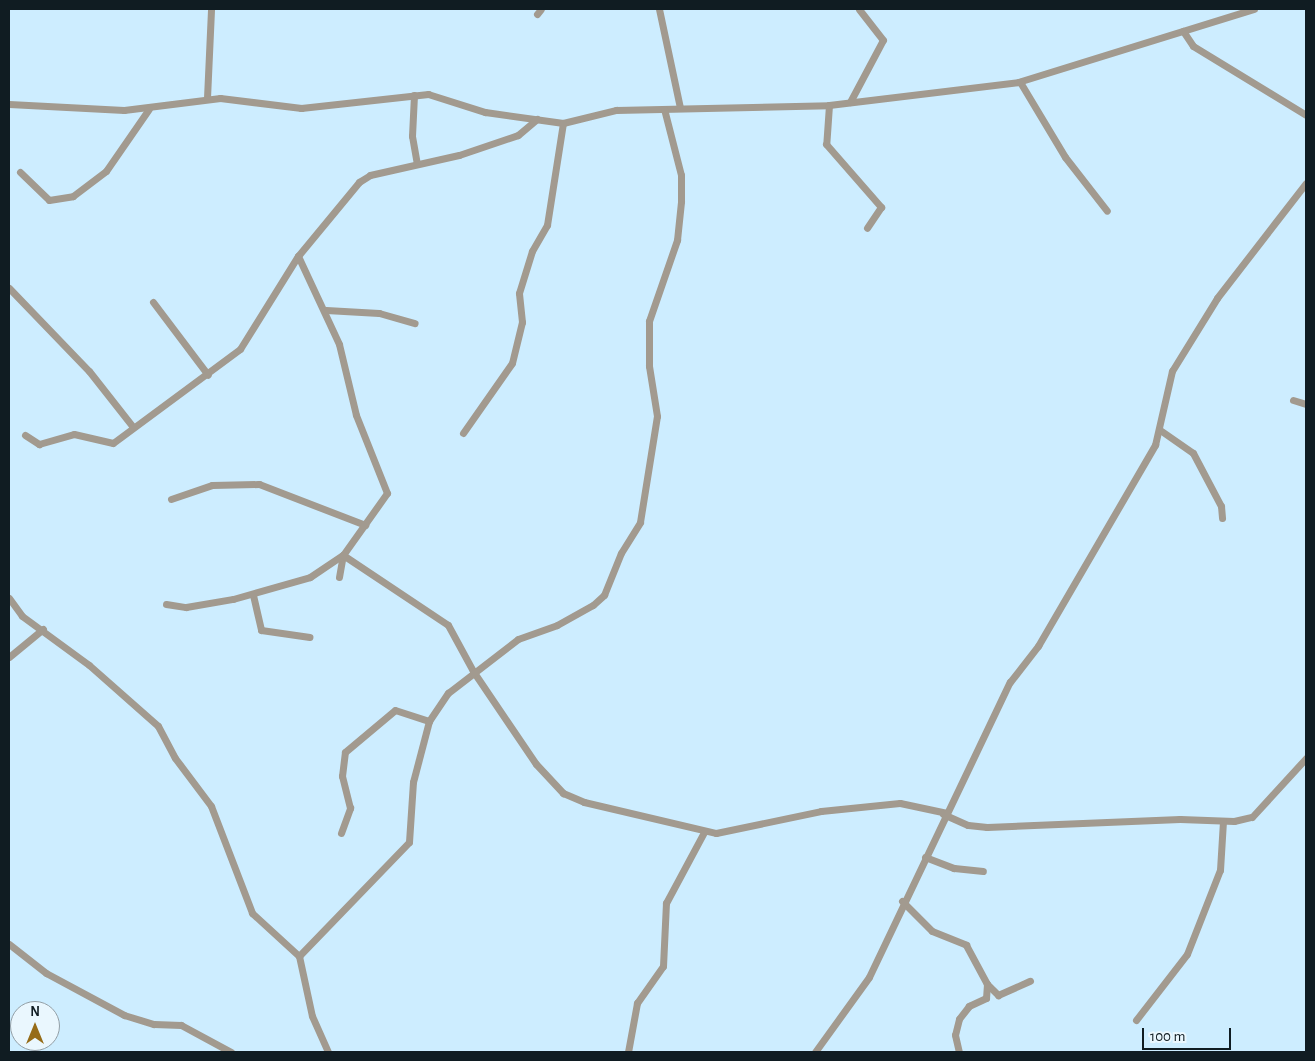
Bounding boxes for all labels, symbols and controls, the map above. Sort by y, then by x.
north arrow [10,1001,60,1051]
text: N [30,1005,40,1019]
scale bar [1145,1018,1234,1050]
text: 100 m [1150,1029,1185,1044]

